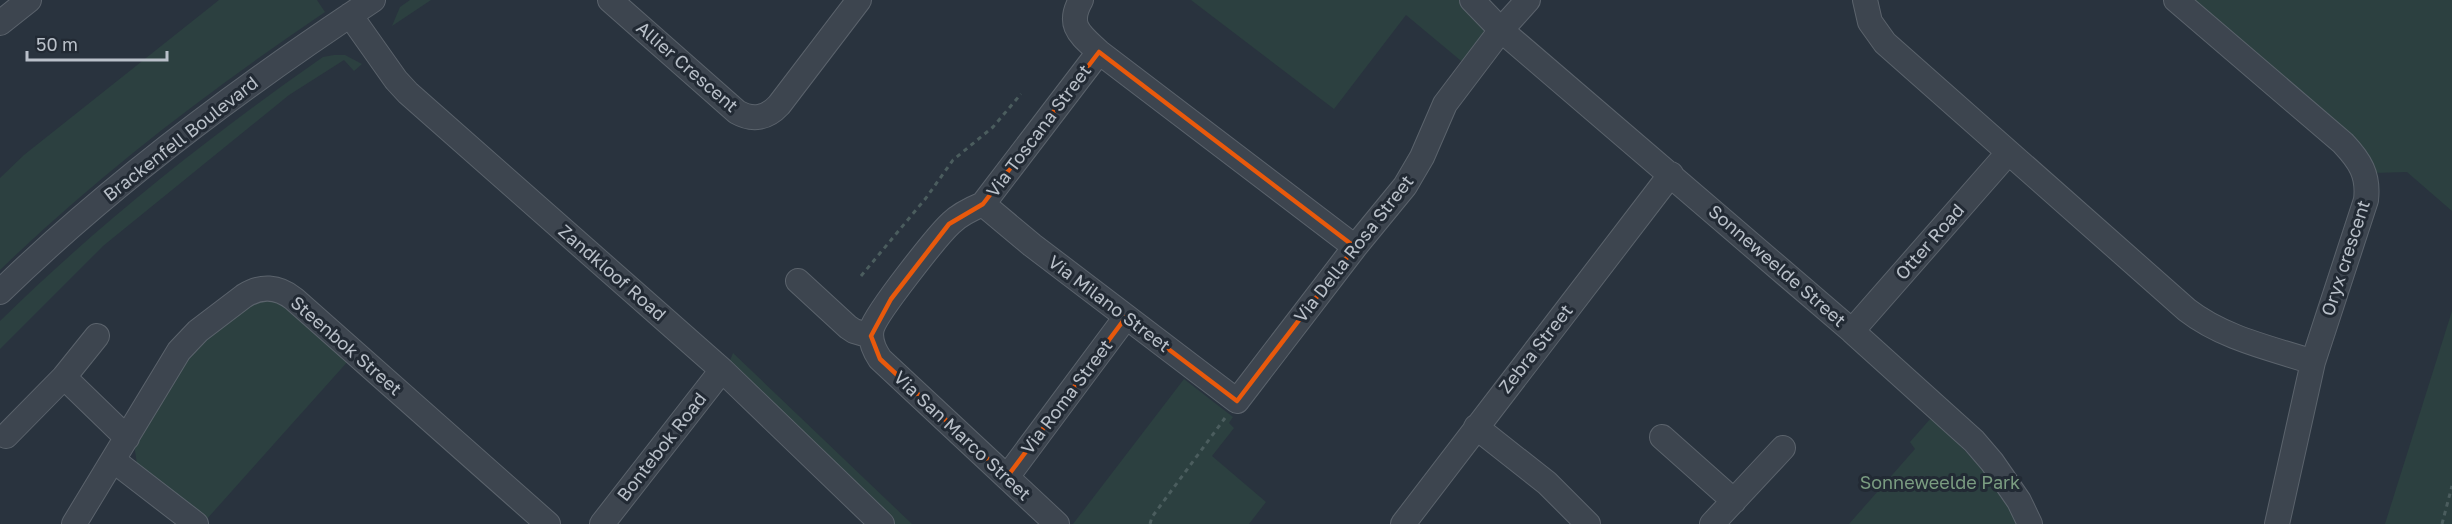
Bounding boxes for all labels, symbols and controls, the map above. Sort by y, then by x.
street label: Allier Crescent [632,16,743,116]
scale bar [27,24,166,62]
text: 50 m [36,33,78,55]
street label: Via Toscana Street [981,60,1095,201]
street label: Brackenfell Boulevard [99,71,262,205]
street label: Via Della Rosa Street [1289,170,1418,327]
street label: Oryx crescent [2316,197,2374,318]
street label: Otter Road [1890,199,1968,284]
street label: Sonneweelde Street [1704,200,1851,331]
street label: Zandkloof Road [554,220,671,325]
street label: Via Milano Street [1044,250,1175,356]
street label: Steenbok Street [287,291,407,400]
street label: Zebra Street [1494,300,1577,397]
street label: Via Roma Street [1016,335,1117,458]
street label: Via San Marco Street [889,366,1036,505]
street label: Bontebok Road [612,388,711,505]
park label: Sonneweelde Park [1860,471,2020,493]

